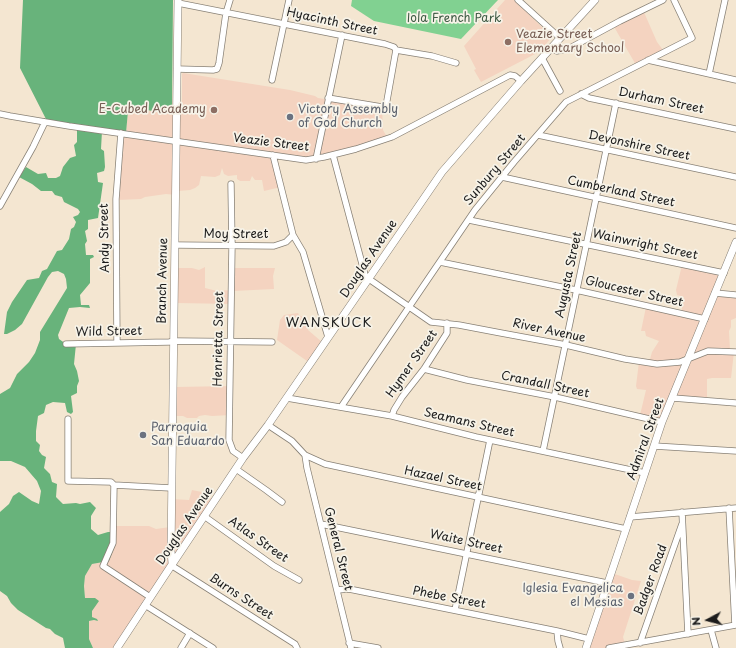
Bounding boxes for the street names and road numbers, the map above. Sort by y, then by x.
street label: Hyacinth Street [285,5,379,39]
street label: Durham Street [617,85,705,117]
street label: Devonshire Street [587,128,691,164]
street label: Veazie Street [232,131,310,155]
street label: Sunbury Street [461,132,529,208]
street label: Cumberland Street [566,174,676,210]
street label: Andy Street [97,203,113,273]
street label: Douglas Avenue [338,217,400,301]
street label: Wainwright Street [591,227,699,263]
street label: Moy Street [204,228,268,242]
street label: Augusta Street [553,231,585,319]
street label: Branch Avenue [155,238,171,324]
street label: Gloucester Street [584,274,684,310]
street label: Henrietta Street [211,291,227,387]
street label: River Avenue [511,316,587,346]
street label: Wild Street [76,324,142,340]
street label: Hymer Street [383,327,441,401]
street label: Crandall Street [500,369,590,401]
street label: Admiral Street [624,396,668,482]
street label: Seamans Street [422,406,516,440]
street label: Hazael Street [403,464,483,494]
street label: Douglas Avenue [154,484,216,568]
street label: General Street [321,506,355,592]
street label: Atlas Street [225,514,291,566]
street label: Waite Street [428,527,504,557]
street label: Badger Road [632,543,670,617]
street label: Burns Street [206,571,276,623]
street label: Phebe Street [411,584,487,612]

